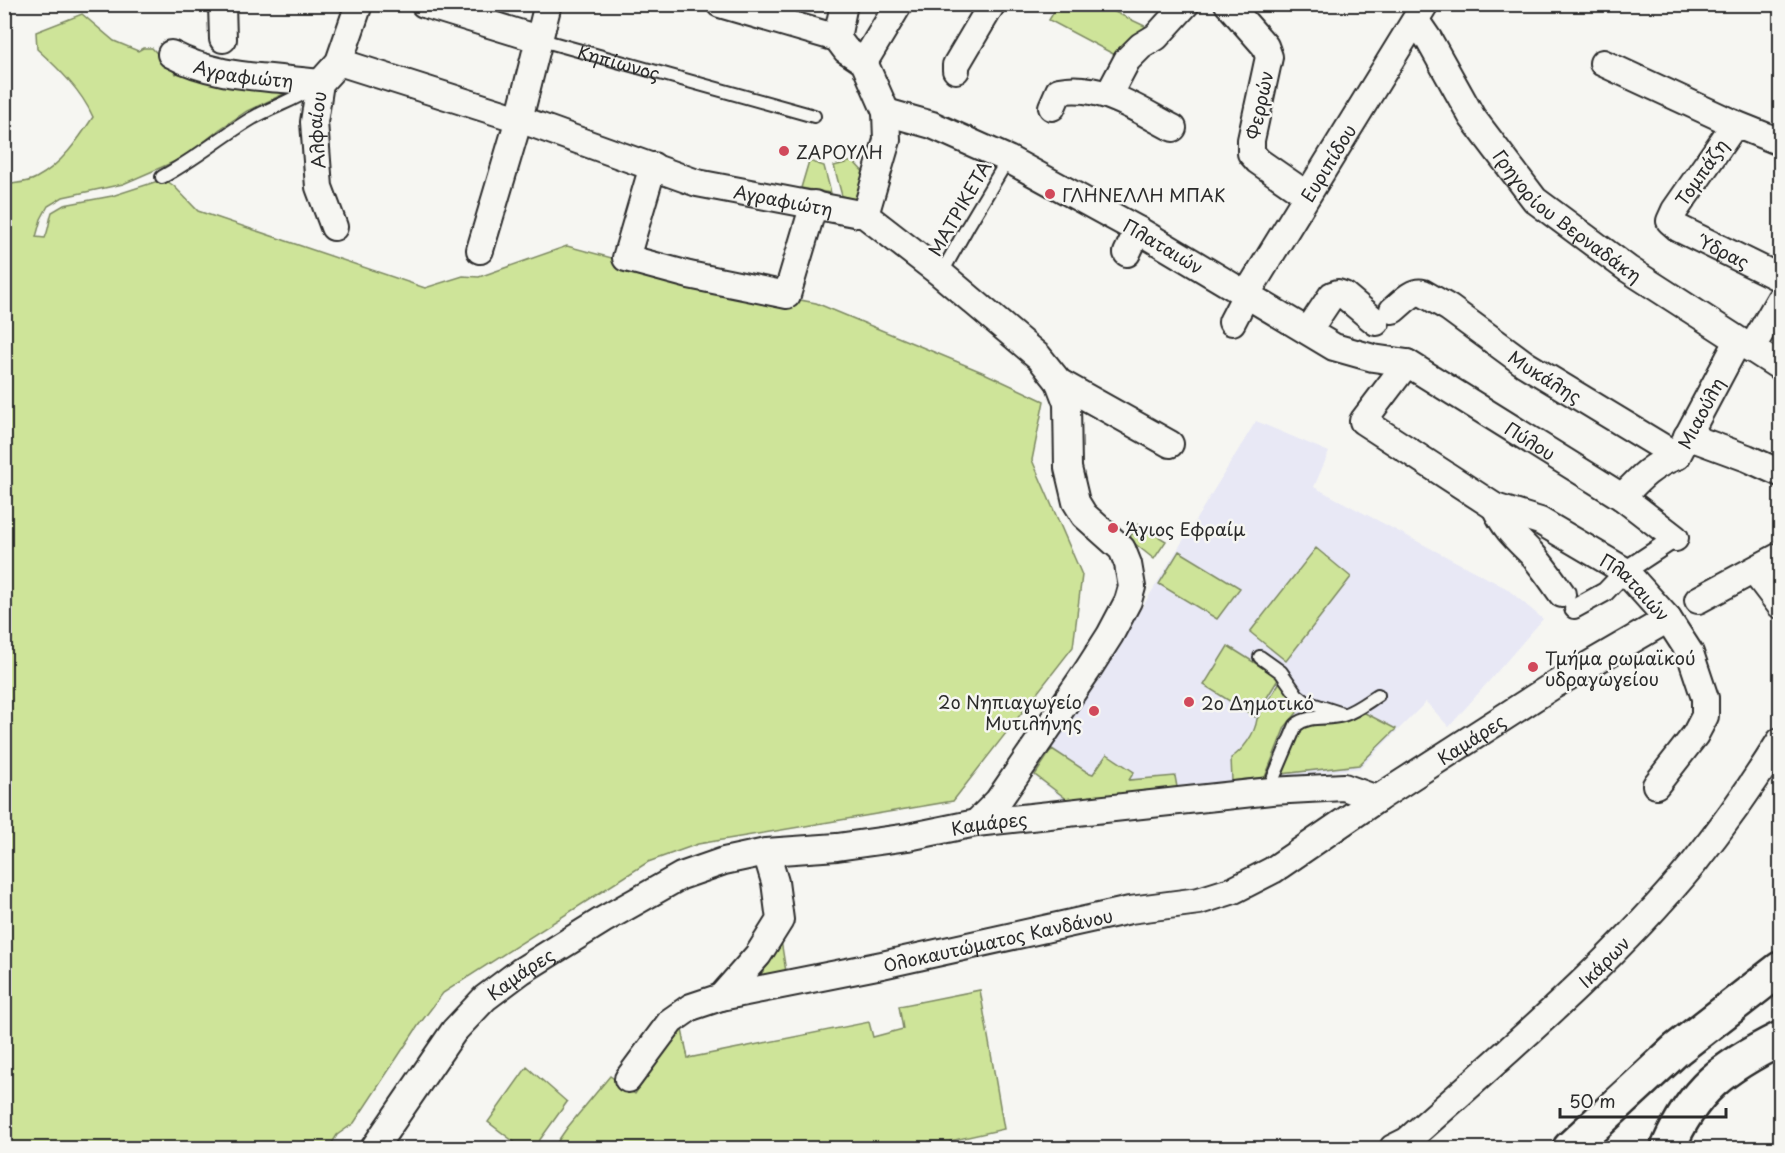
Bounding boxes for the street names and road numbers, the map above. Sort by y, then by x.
street label: Κηπίωνος [575,37,663,86]
street label: Αγραφιώτη [191,52,295,94]
street label: Φερρών [1239,68,1279,142]
street label: Αλφαίου [300,89,332,170]
street label: Ευριπίδου [1293,118,1362,207]
street label: Τομπάζη [1668,133,1734,211]
street label: Γρηγορίου Βερναδάκη [1487,143,1647,288]
street label: ΜΑΤΡΙΚΕΤΑ [921,155,997,261]
street label: Αγραφιώτη [732,177,835,222]
street label: Πλαταιών [1118,211,1209,280]
street label: Ύδρας [1693,226,1754,275]
street label: Μυκάλης [1503,343,1587,409]
street label: Μιαούλη [1670,372,1730,453]
street label: Πύλου [1500,414,1561,466]
street label: Πλαταιών [1595,546,1677,627]
street label: Καμάρες [1431,706,1510,771]
street label: Καμάρες [949,804,1029,841]
street label: Ολοκαυτώματος Κανδάνου [880,901,1115,978]
street label: Ικάρων [1571,929,1636,993]
street label: Καμάρες [481,940,559,1006]

